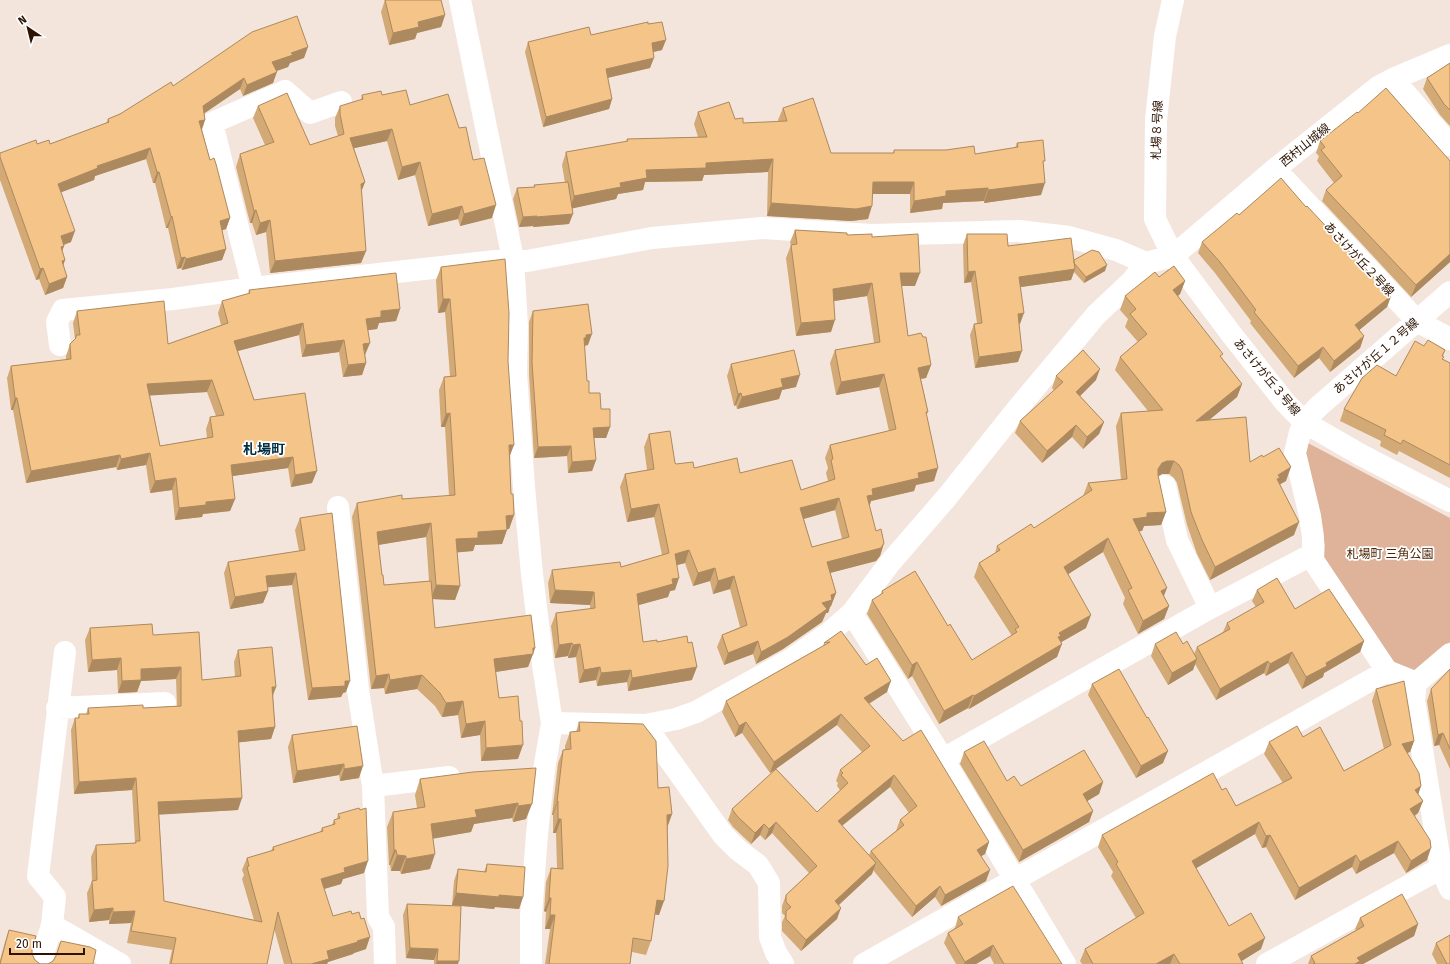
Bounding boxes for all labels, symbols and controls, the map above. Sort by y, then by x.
north arrow [8,8,48,48]
text: N [16,13,29,28]
street label: 札場８号線 [1149,100,1165,160]
street label: 西村山城線 [1277,121,1333,169]
street label: あさけが丘２号線 [1321,219,1397,299]
street label: あさけが丘１２号線 [1331,315,1421,397]
street label: あさけが丘３号線 [1231,336,1303,418]
district label: 札場町 [243,441,285,458]
park label: 札場町 三角公園 [1346,547,1434,561]
scale bar [10,930,84,956]
text: 20 m [16,937,42,951]

